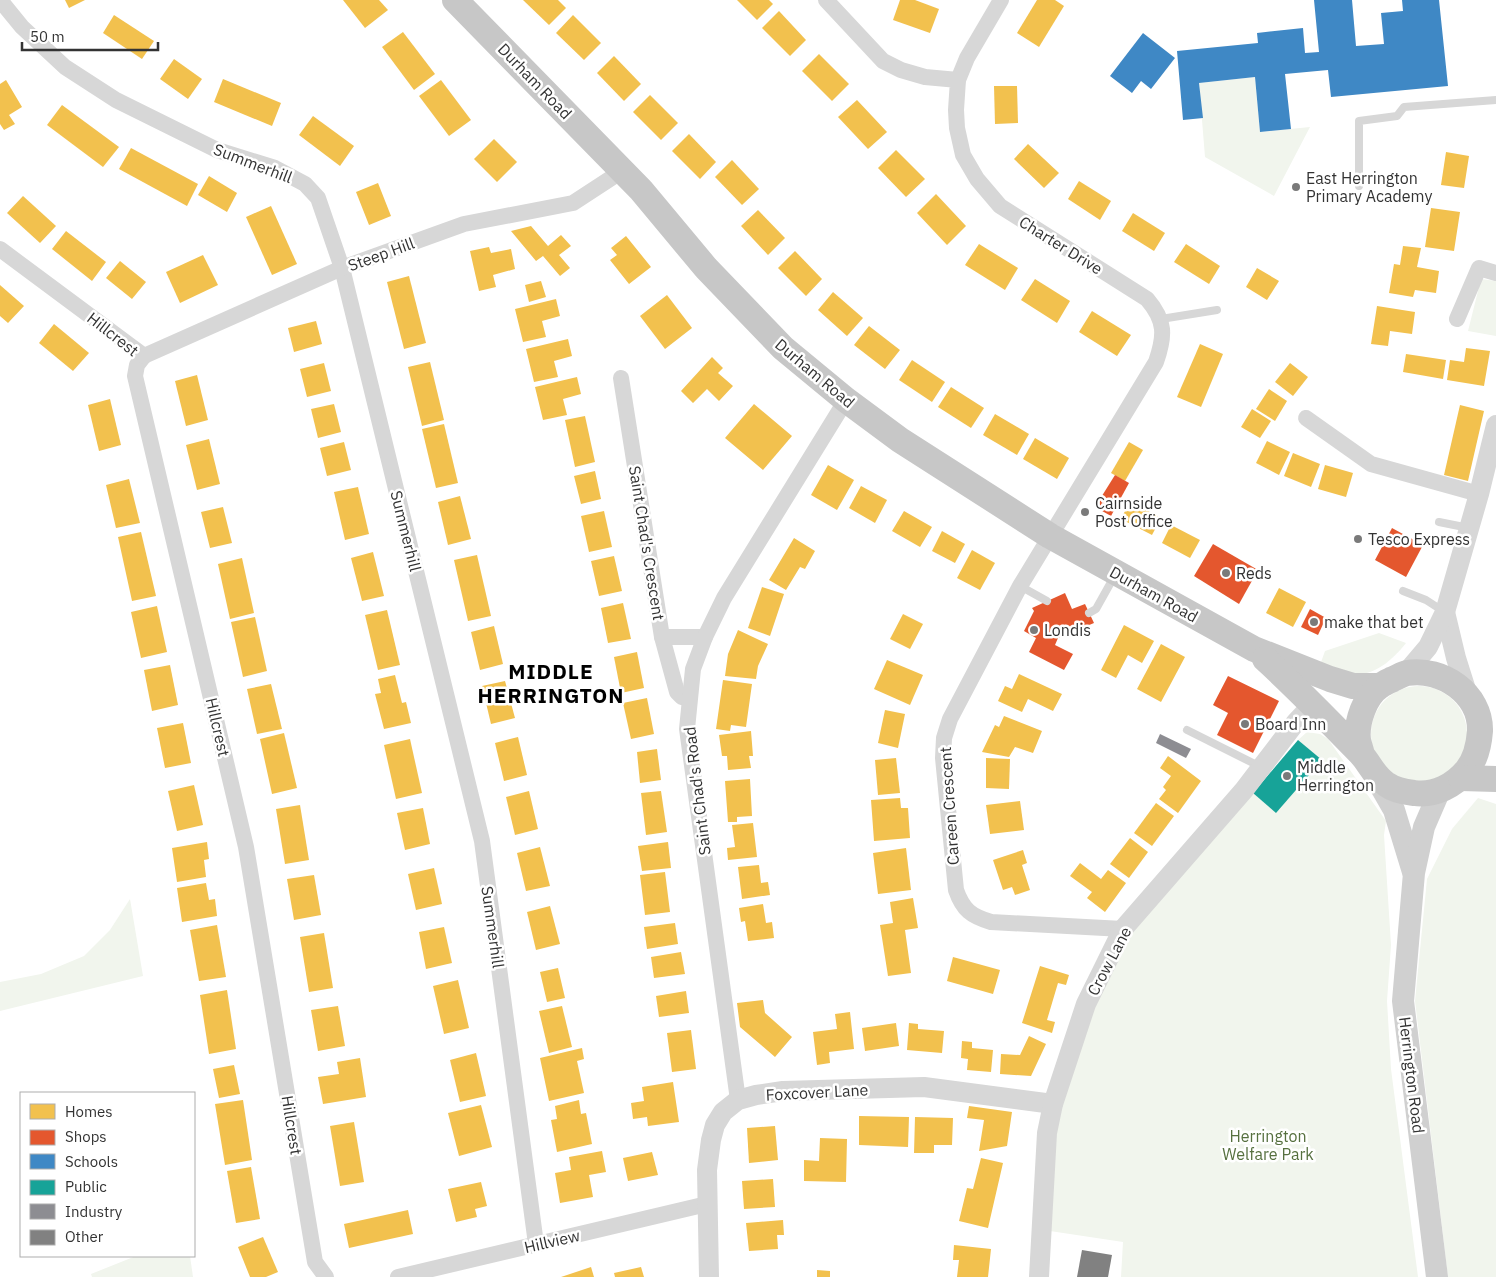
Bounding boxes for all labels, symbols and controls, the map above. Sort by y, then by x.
scale bar [22,20,159,52]
text: 50 m [30,27,65,46]
street label: Durham Road [494,39,576,123]
street label: Summerhill [211,139,295,187]
place label: East Herrington Primary Academy [1306,168,1432,206]
marker: East Herrington Primary Academy [1290,181,1302,193]
street label: Charter Drive [1016,211,1107,279]
street label: Steep Hill [345,233,417,275]
street label: Hillcrest [83,308,143,360]
street label: Durham Road [771,334,859,412]
street label: Saint Chad's Crescent [625,464,669,622]
street label: Summerhill [386,488,426,574]
place label: Cairnside Post Office [1095,493,1173,531]
marker: Cairnside Post Office [1079,506,1091,518]
place label: Tesco Express [1368,529,1470,549]
marker: Tesco Express [1352,533,1364,545]
street label: Durham Road [1106,562,1202,626]
place label: Reds [1236,563,1272,583]
marker: Reds [1220,567,1232,579]
place label: make that bet [1324,612,1424,632]
marker: make that bet [1308,616,1320,628]
place label: Londis [1044,620,1091,640]
marker: Londis [1028,624,1040,636]
district label: MIDDLE HERRINGTON [478,657,624,709]
street label: Hillcrest [202,696,234,758]
place label: Board Inn [1255,714,1326,734]
marker: Board Inn [1239,718,1251,730]
street label: Saint Chad's Road [679,726,715,856]
street label: Careen Crescent [935,746,963,866]
place label: Middle Herrington [1297,757,1374,795]
marker: Middle Herrington [1281,770,1293,782]
street label: Summerhill [477,885,509,969]
street label: Crow Lane [1083,923,1136,999]
street label: Herrington Road [1395,1015,1429,1135]
street label: Foxcover Lane [765,1079,869,1105]
legend [20,1092,195,1257]
street label: Hillcrest [277,1094,307,1156]
text: Homes [65,1102,113,1121]
park label: Herrington Welfare Park [1222,1126,1314,1164]
text: Shops [65,1127,107,1146]
text: Schools [65,1152,118,1171]
text: Public [65,1177,107,1196]
text: Industry [65,1202,123,1221]
street label: Hillview [522,1225,582,1257]
text: Other [65,1227,104,1246]

